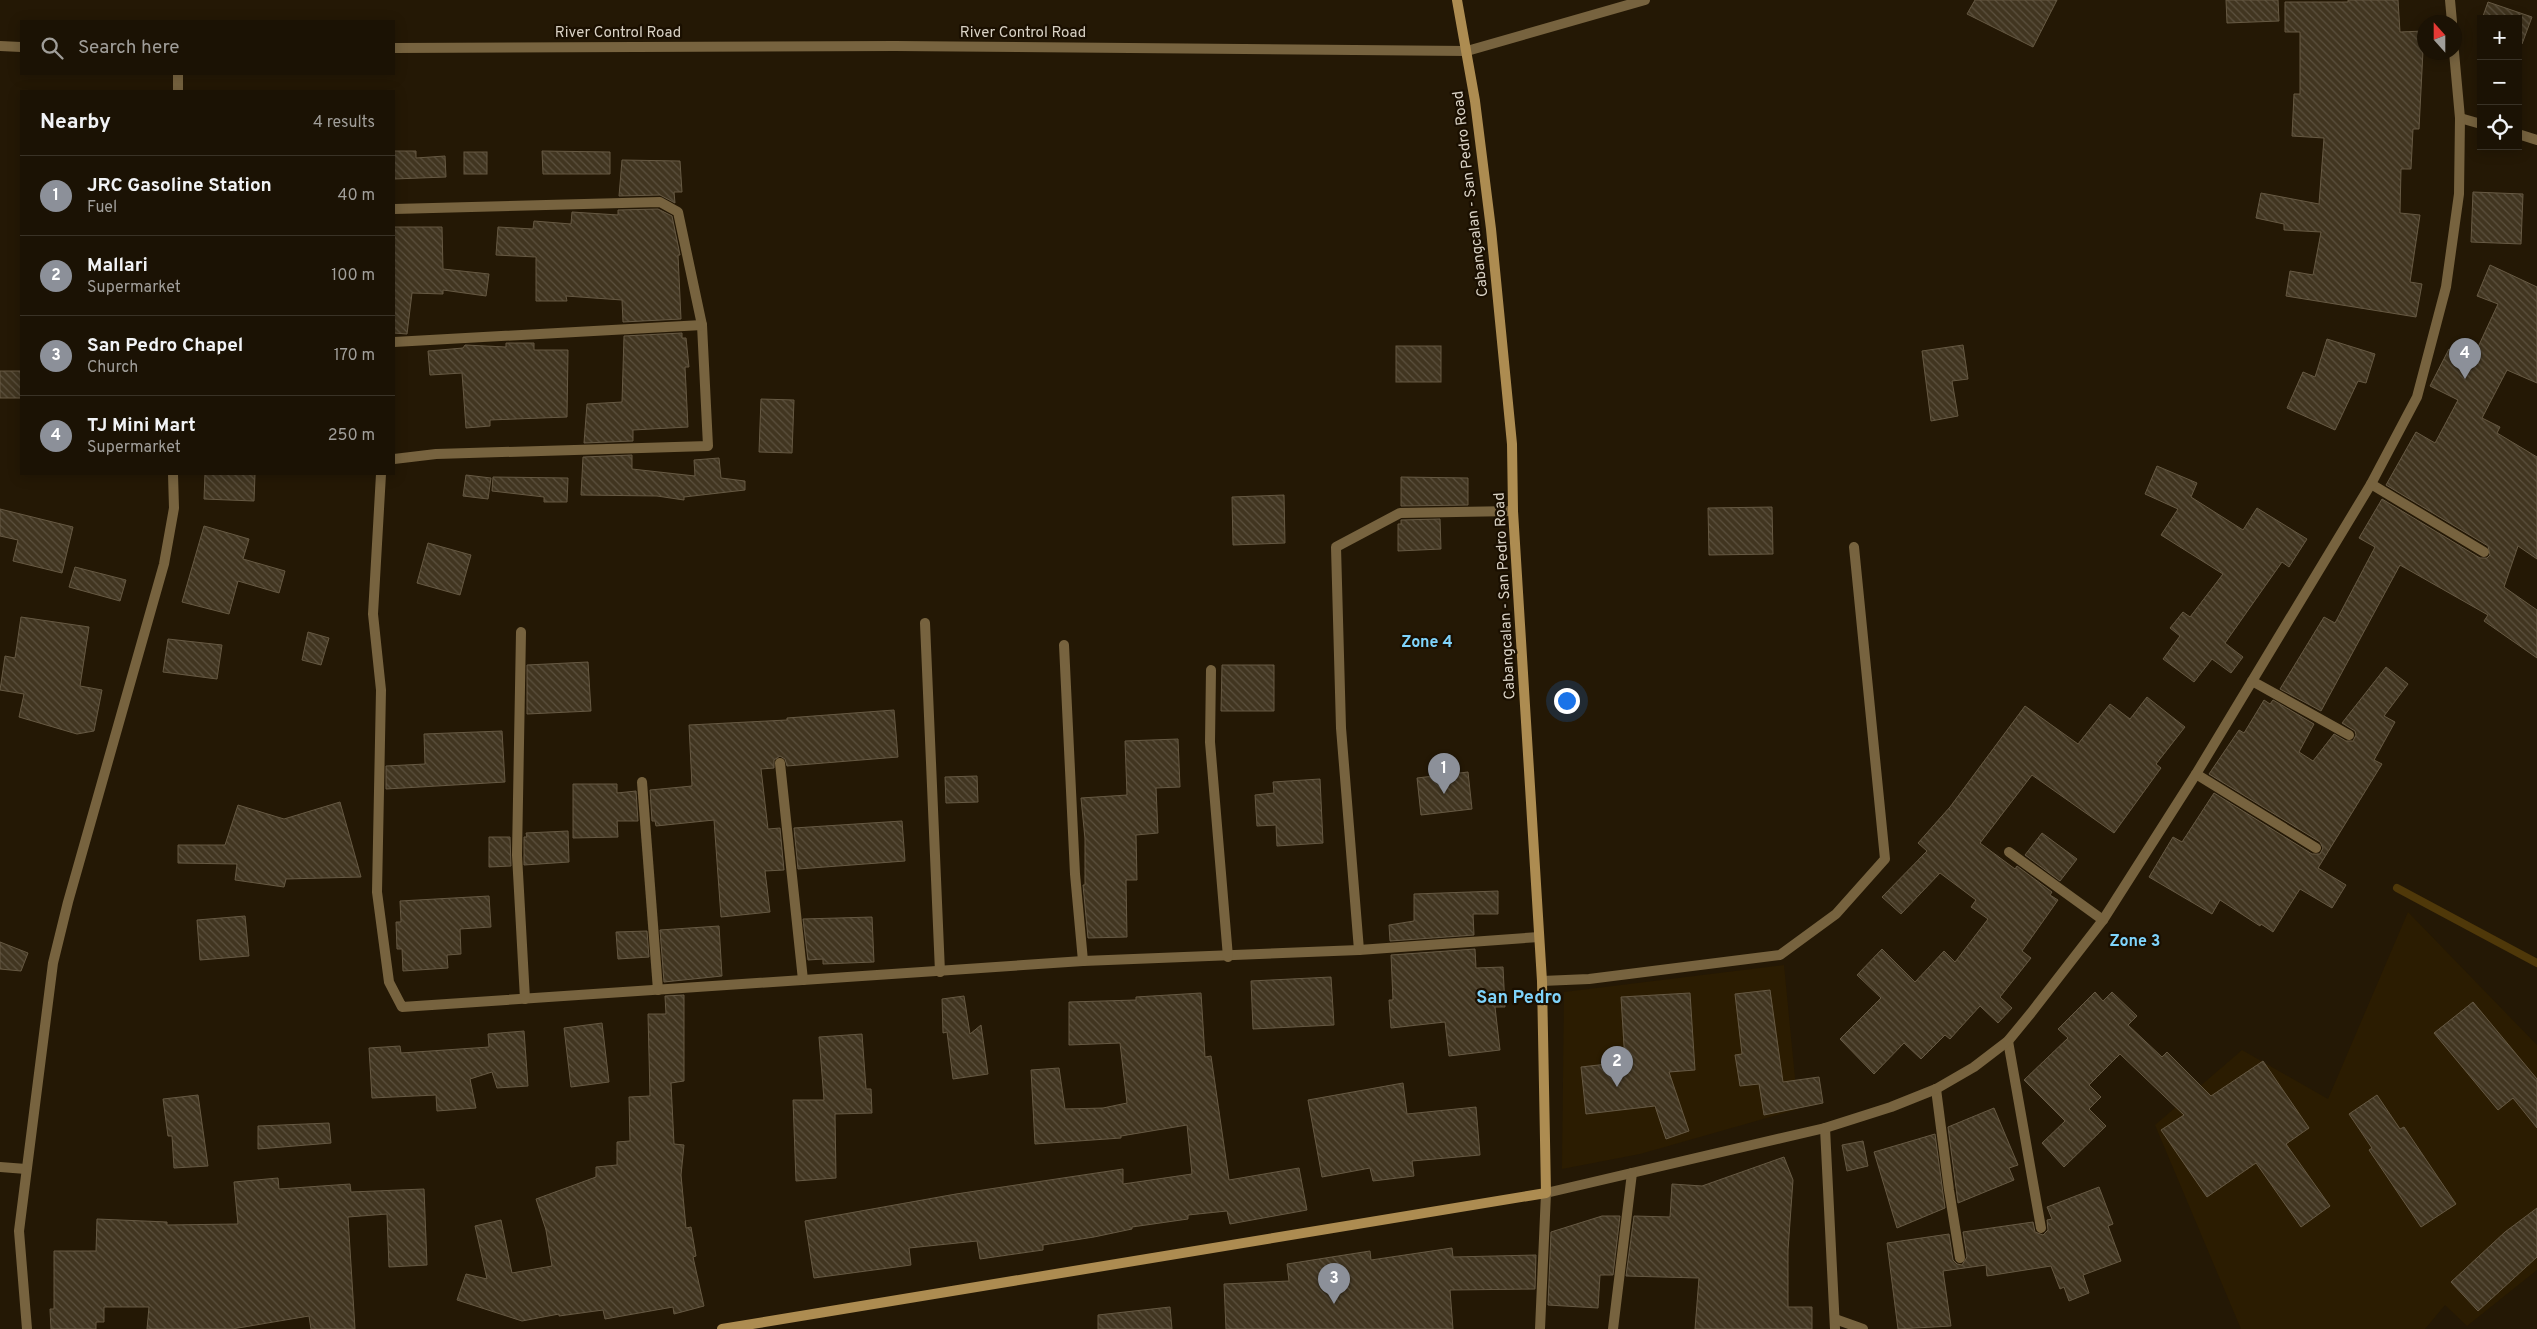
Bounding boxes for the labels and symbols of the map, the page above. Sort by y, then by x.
north arrow [2417,15,2462,60]
street label: River Control Road [555,24,681,43]
street label: River Control Road [960,24,1086,43]
street label: Cabangcalan - San Pedro Road [1449,90,1494,298]
pin: 4 [2449,338,2481,379]
street label: Cabangcalan - San Pedro Road [1491,492,1520,700]
district label: Zone 4 [1401,633,1453,653]
your location [1554,688,1580,714]
pin: 1 [1428,753,1460,794]
district label: Zone 3 [2110,932,2160,952]
district label: San Pedro [1476,987,1562,1010]
pin: 2 [1601,1046,1633,1087]
pin: 3 [1318,1263,1350,1304]

